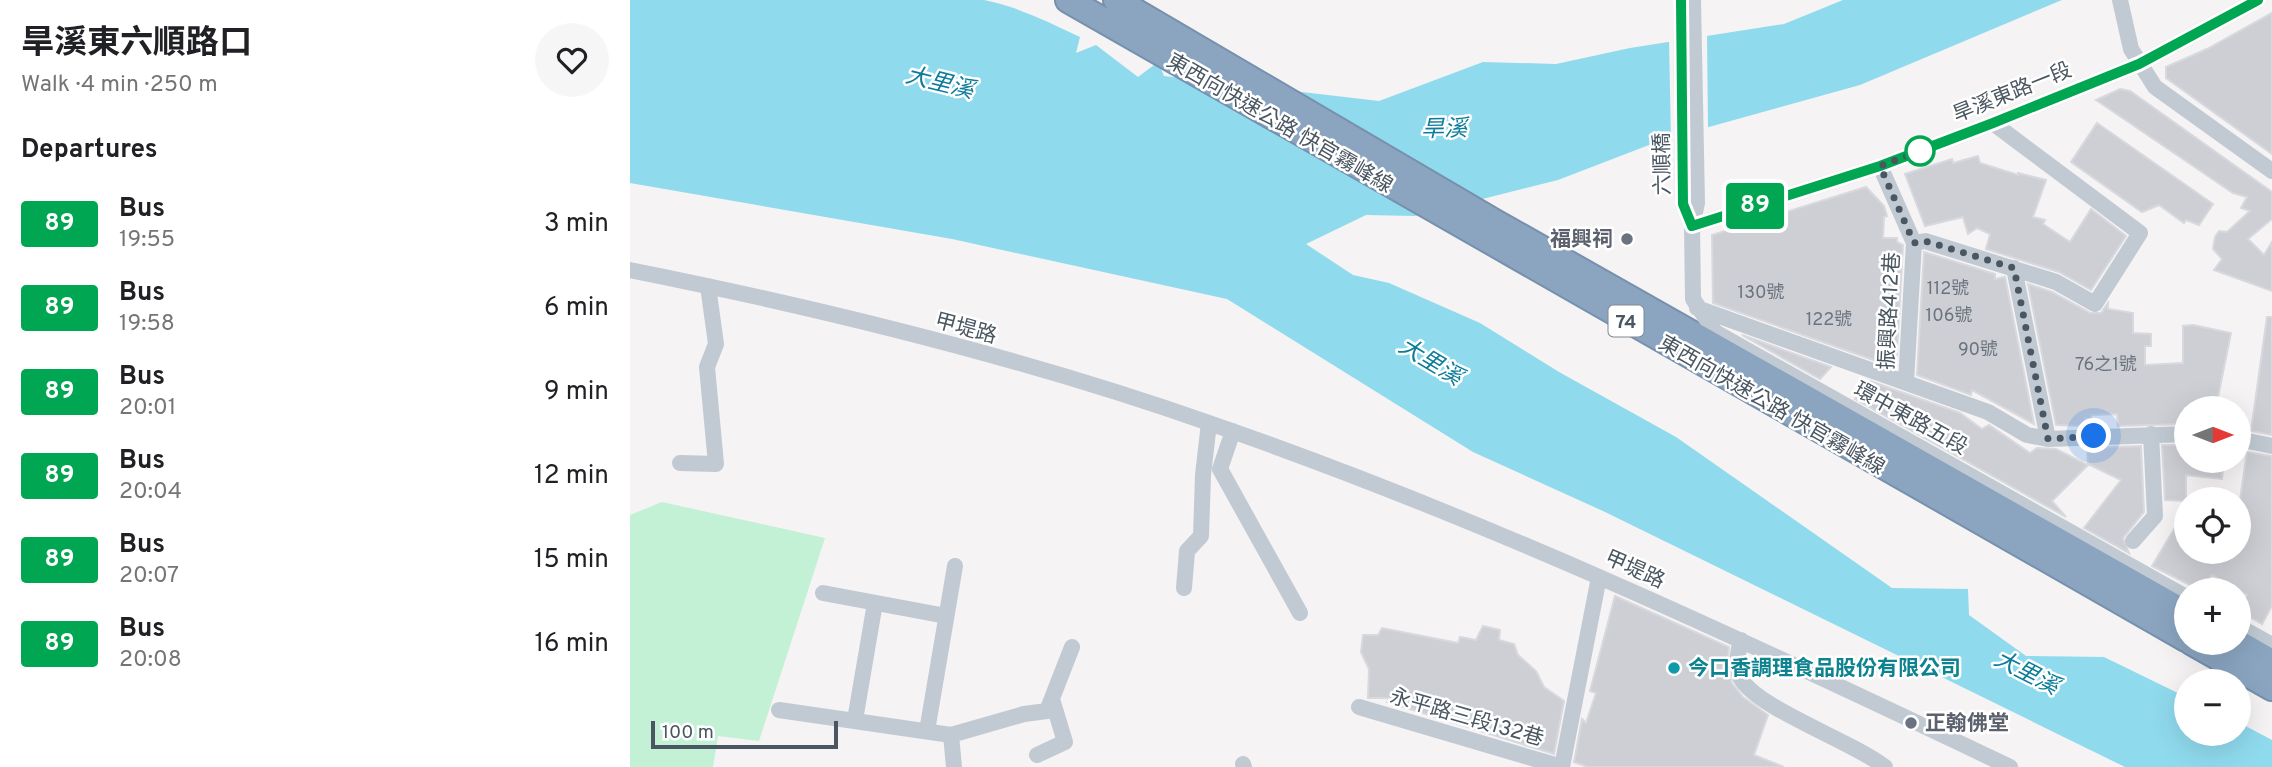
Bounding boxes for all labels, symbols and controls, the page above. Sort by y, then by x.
button: heart [535,23,609,97]
text: 旱溪東六順路口 [21,24,252,66]
street label: 東西向快速公路 快官霧峰線 [1161,48,1397,200]
street label: 旱溪東路一段 [1949,57,2076,130]
water label: 大里溪 [902,62,979,108]
text: Walk · 4 min · 250 m [21,71,218,100]
water label: 旱溪 [1421,116,1470,145]
street label: 六順橋 [1649,132,1678,196]
text: Departures [21,134,158,167]
unlabelled marker [1905,136,1935,166]
line badge: 89 [1724,183,1786,229]
text: 89 [1740,191,1770,221]
text: Bus [119,193,165,226]
text: 3 min [544,208,609,241]
text: 89 [45,209,74,239]
text: 19:55 [119,226,175,255]
place label: 福興祠 [1550,227,1613,254]
marker: 福興祠 [1619,231,1635,247]
street label: 振興路412巷 [1874,252,1907,371]
text: Bus [119,277,165,310]
house number: 112號 [1927,278,1969,301]
house number: 130號 [1738,282,1784,305]
text: 6 min [544,292,609,325]
text: 89 [45,293,74,323]
house number: 106號 [1925,305,1973,328]
road number: 74 [1608,306,1644,336]
street label: 甲堤路 [932,308,1000,351]
house number: 122號 [1806,309,1852,332]
text: 19:58 [119,310,175,339]
street label: 東西向快速公路 快官霧峰線 [1653,330,1889,482]
water label: 大里溪 [1393,333,1469,395]
house number: 90號 [1958,339,1998,362]
house number: 76之1號 [2075,354,2137,377]
text: Bus [119,361,165,394]
text: 9 min [544,376,609,409]
text: 89 [45,377,74,407]
street label: 環中東路五段 [1849,377,1972,462]
text: 20:01 [119,394,176,423]
north arrow [2174,396,2250,472]
map controls [2174,396,2251,746]
your location [2076,418,2111,453]
text: Bus [119,445,165,478]
text: 12 min [534,460,609,493]
text: 89 [45,461,74,491]
text: 20:04 [119,478,182,507]
button: locate [2174,487,2251,564]
text: Bus [119,529,165,562]
text: 15 min [534,544,609,577]
text: 89 [45,545,74,575]
street label: 甲堤路 [1600,545,1669,596]
text: 20:07 [119,562,179,591]
button: + [2174,578,2251,655]
text: Bus [119,613,165,646]
text: 16 min [534,628,609,661]
text: 89 [45,629,74,659]
text: 20:08 [119,646,182,675]
water label: 大里溪 [1989,646,2066,704]
place label: 今口香調理食品股份有限公司 [1688,656,1961,683]
marker: 今口香調理食品股份有限公司 [1666,660,1682,676]
button: − [2174,669,2251,746]
street label: 永平路三段132巷 [1386,684,1547,753]
place label: 正翰佛堂 [1925,711,2009,738]
marker: 正翰佛堂 [1903,715,1919,731]
scale bar [651,718,838,750]
text: 100 m [662,721,714,745]

